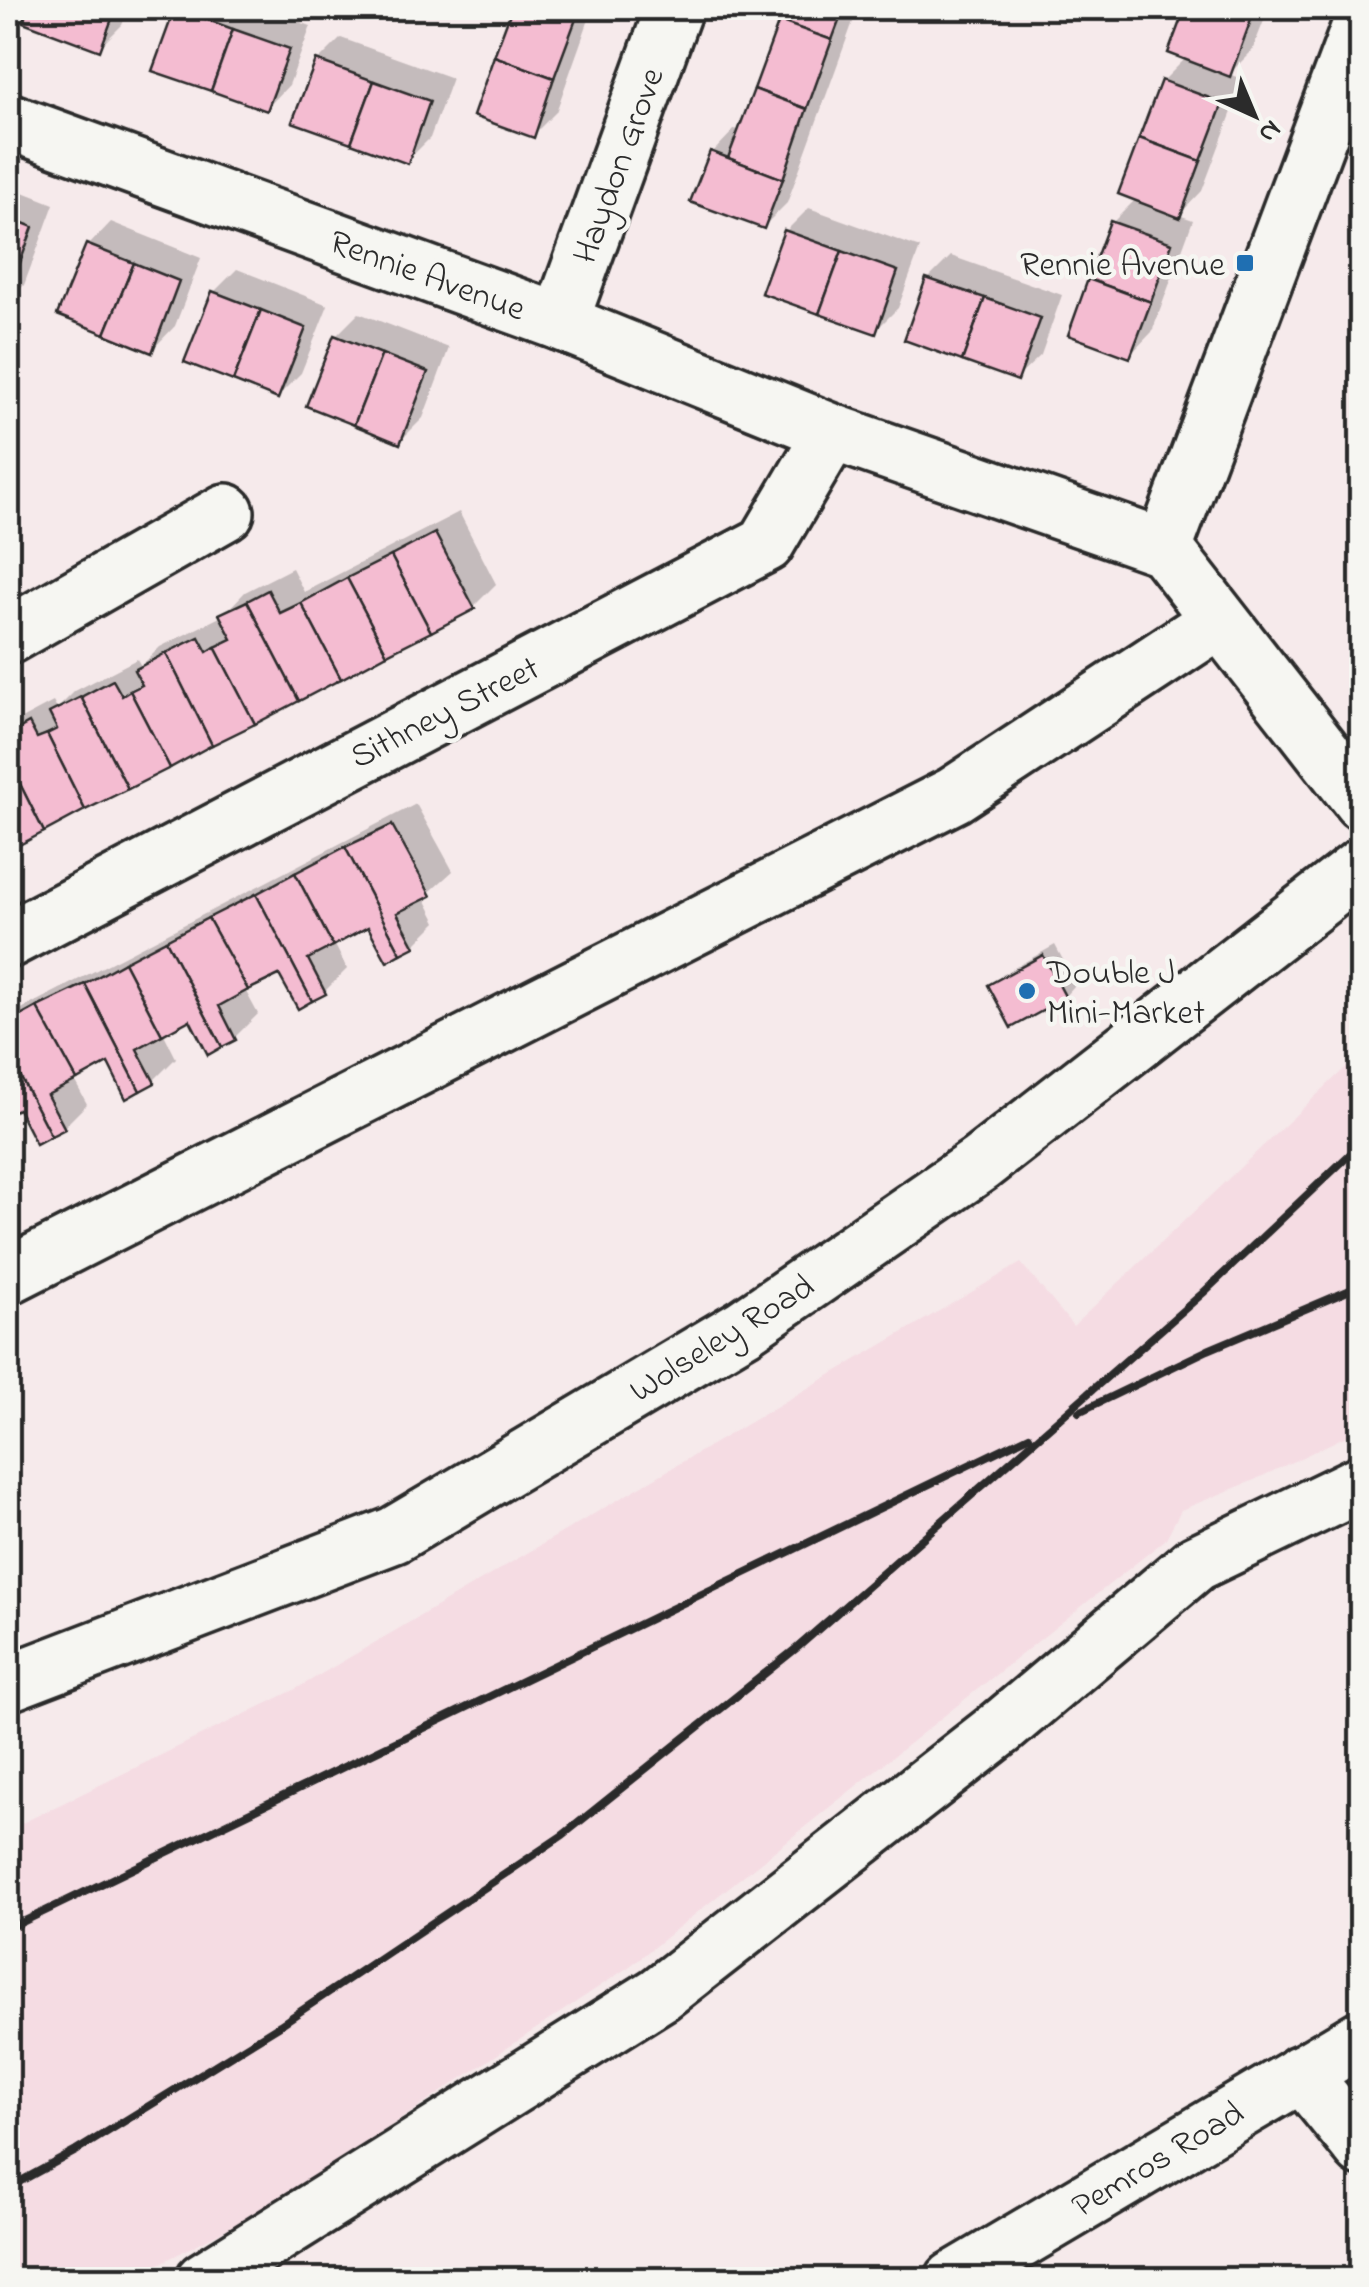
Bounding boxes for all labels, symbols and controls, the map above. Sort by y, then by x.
street label: Haydon Grove [561,61,679,271]
north arrow [1204,65,1304,165]
text: N [1248,109,1290,152]
street label: Rennie Avenue [322,218,532,336]
place label: Rennie Avenue [1020,241,1225,292]
marker: Rennie Avenue [1234,252,1256,274]
street label: Sithney Street [342,644,549,784]
place label: Double J Mini-Market [1046,949,1205,1040]
marker: Double J Mini-Market [1016,980,1038,1002]
street label: Wolseley Road [620,1263,825,1417]
street label: Pemros Road [1063,2090,1255,2232]

